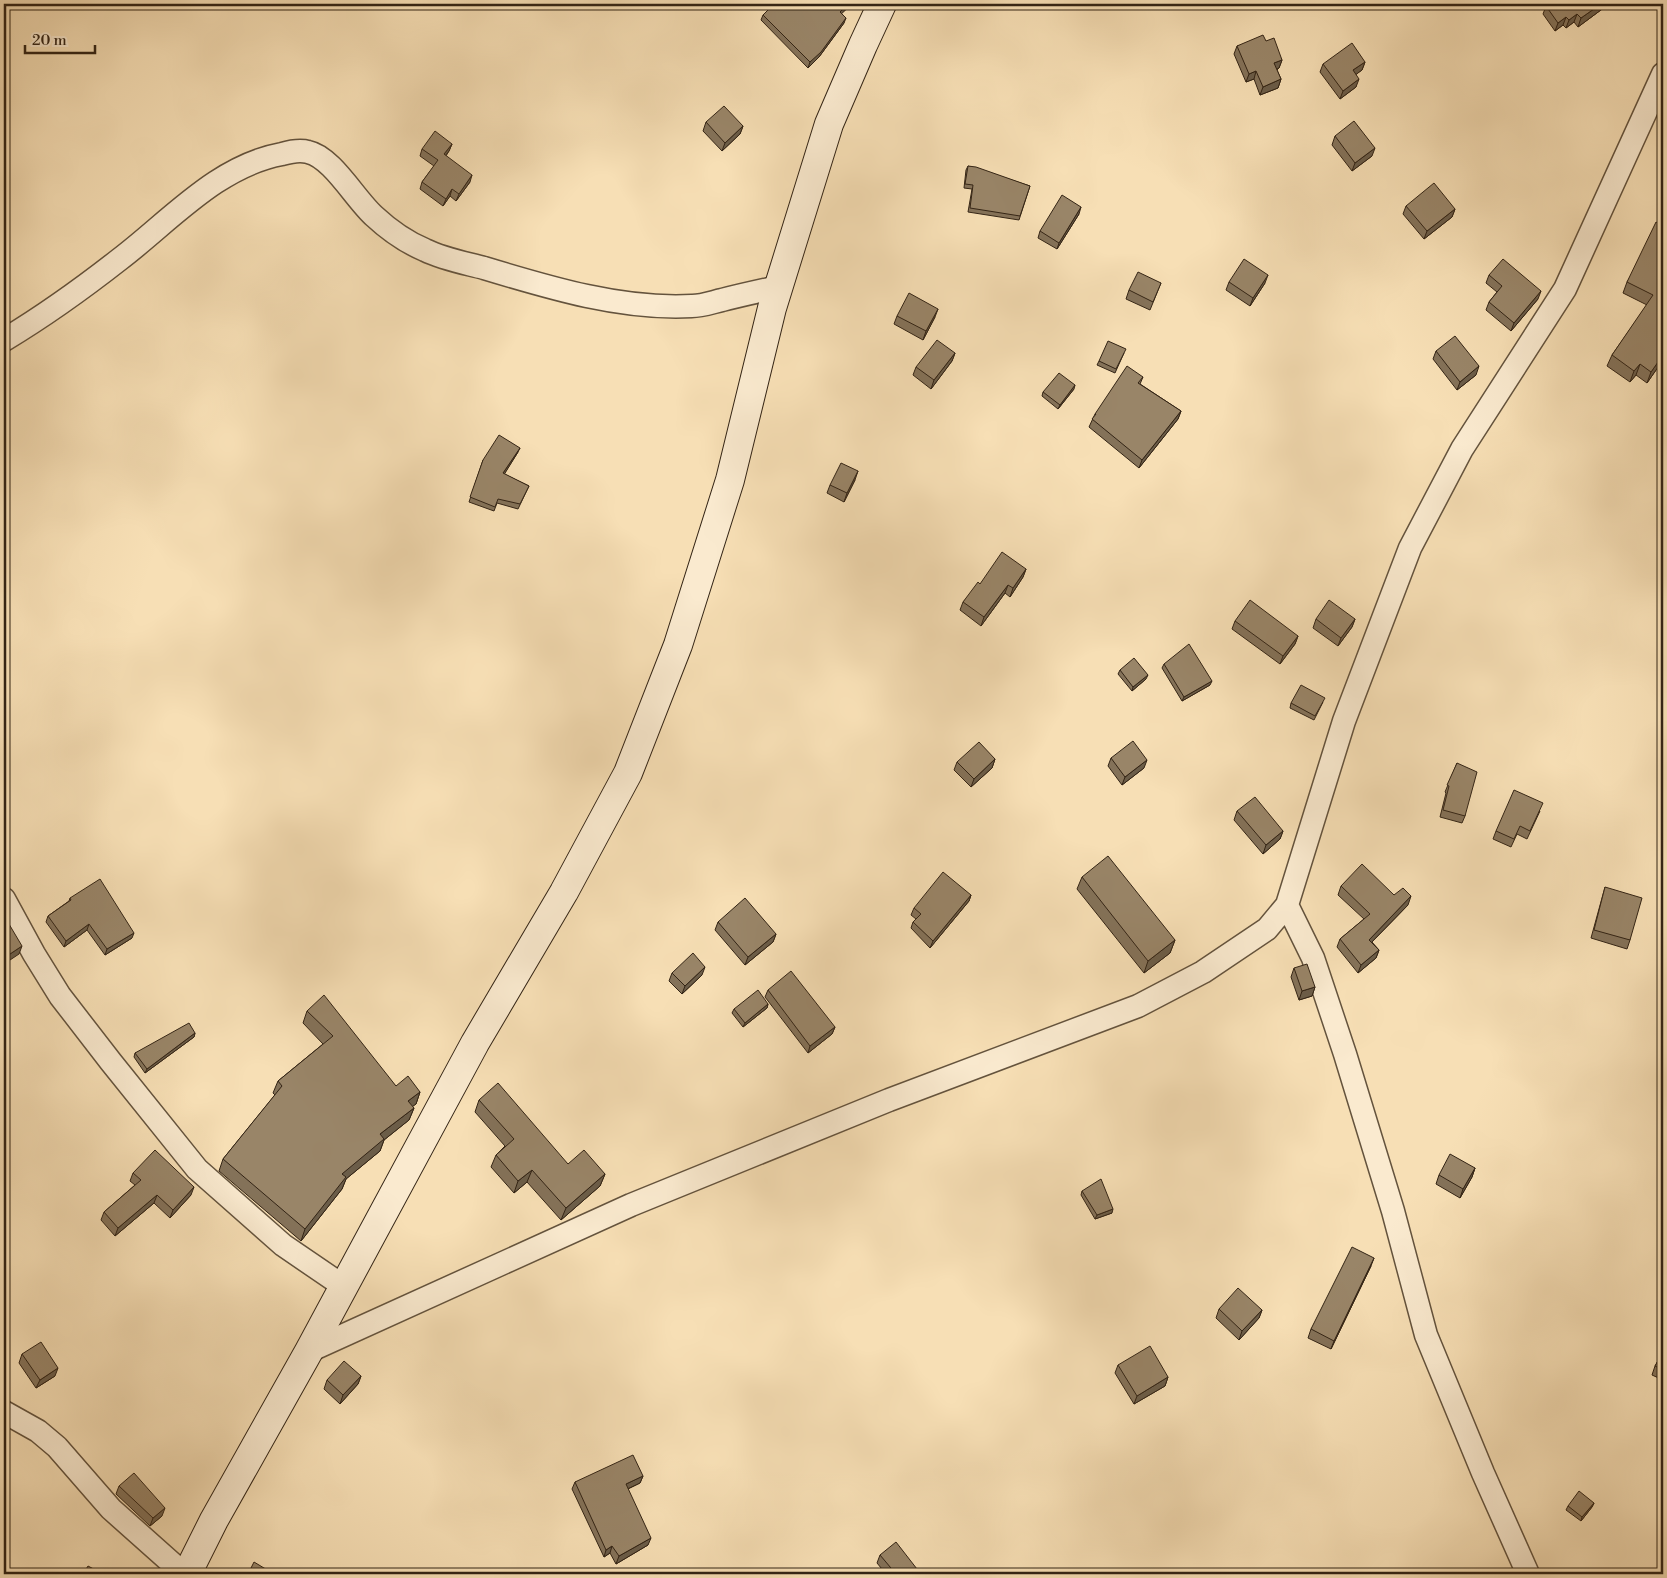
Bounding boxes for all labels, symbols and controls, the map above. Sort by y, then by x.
scale bar [25,22,95,54]
text: 20 m [32,31,67,50]

